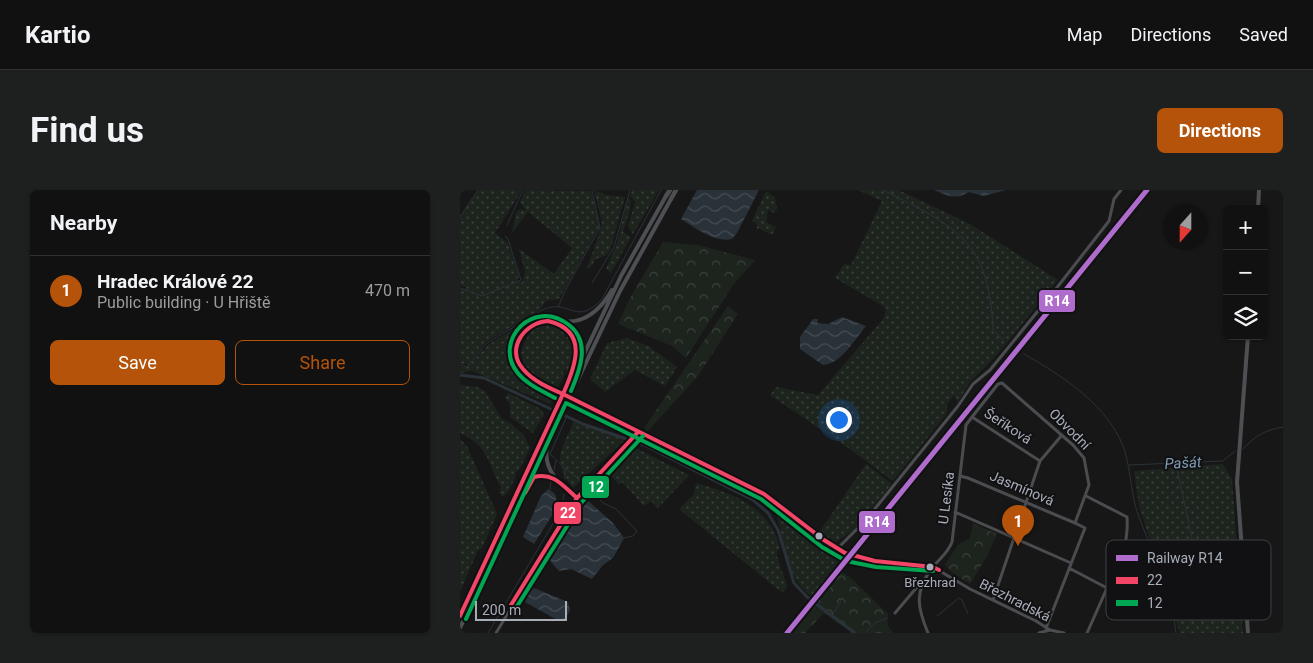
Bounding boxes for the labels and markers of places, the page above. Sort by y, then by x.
pin: 1 [1002,505,1034,546]
unlabelled marker [814,531,824,541]
marker: Březhrad [925,562,935,572]
place label: Březhrad [904,575,956,590]

